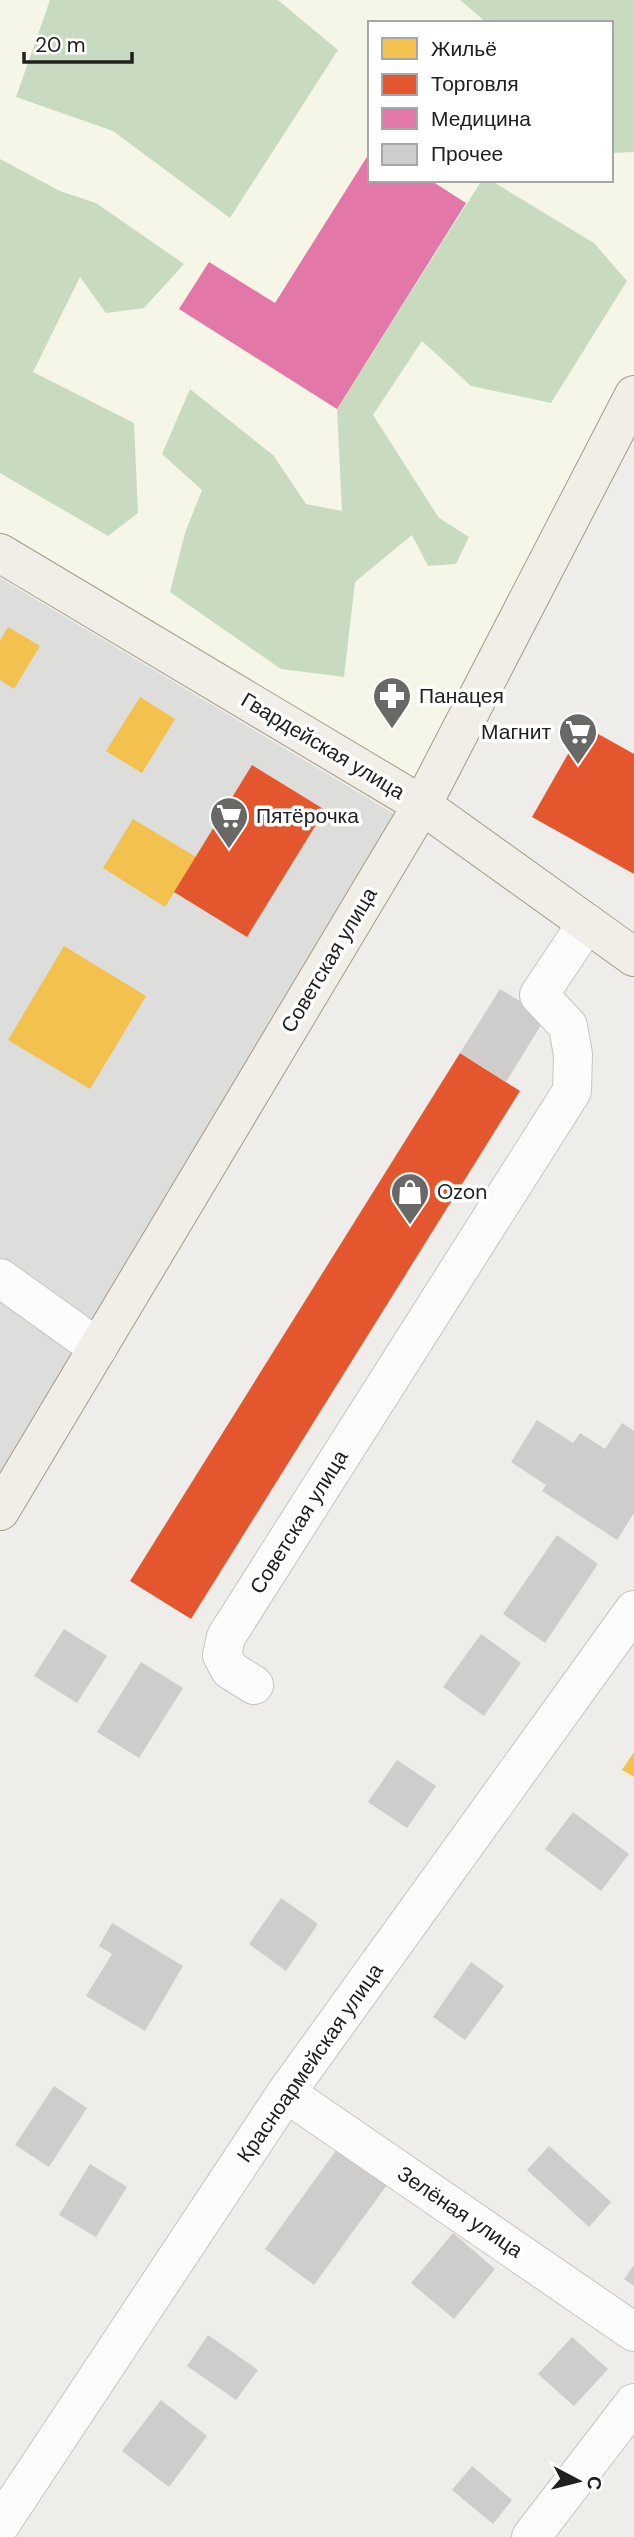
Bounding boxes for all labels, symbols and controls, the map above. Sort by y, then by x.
scale bar [24,21,133,65]
legend [368,21,613,182]
text: 20 m [35,31,86,59]
text: Жильё [431,35,497,63]
text: Торговля [431,70,519,98]
text: Медицина [431,105,531,133]
text: Прочее [431,140,503,168]
pharmacy icon: Панацея [371,675,413,730]
place label: Панацея [419,682,504,710]
street label: Гвардейская улица [236,686,410,806]
supermarket icon: Магнит [557,711,599,766]
place label: Магнит [481,718,551,746]
supermarket icon: Пятёрочка [208,795,250,850]
place label: Пятёрочка [256,802,359,830]
street label: Советская улица [275,882,384,1038]
shop icon: Ozon [389,1171,431,1226]
place label: Ozon [437,1178,487,1206]
street label: Советская улица [244,1445,355,1599]
street label: Красноармейская улица [231,1958,390,2168]
street label: Зелёная улица [392,2160,528,2264]
north arrow [543,2446,613,2516]
text: С [581,2475,608,2492]

